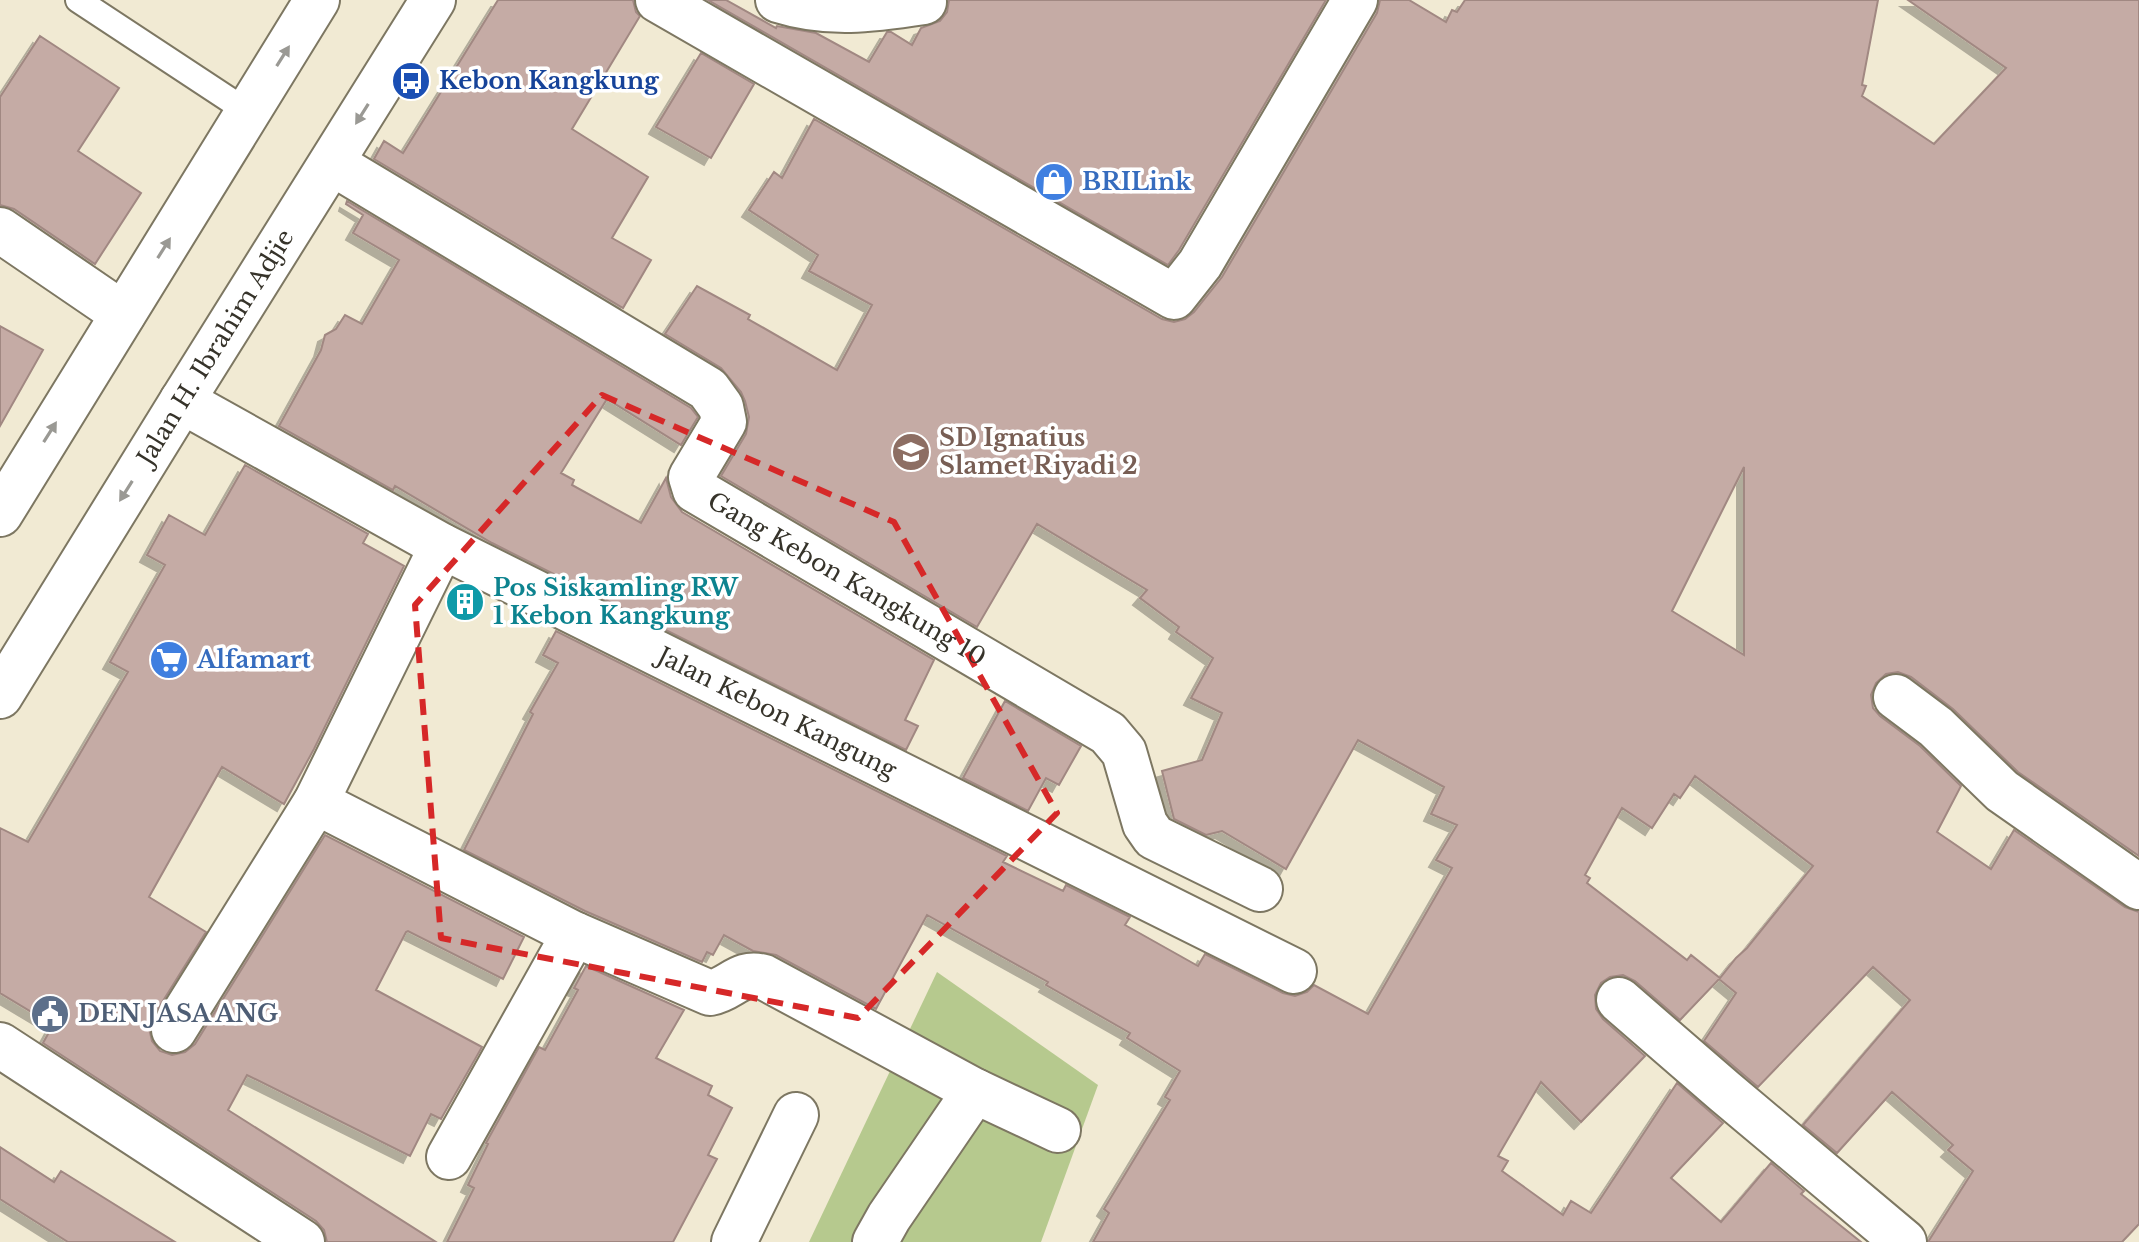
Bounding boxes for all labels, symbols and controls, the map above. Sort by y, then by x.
one-way arrow [275,45,289,67]
bus stop icon: Kebon Kangkung [390,60,432,102]
place label: Kebon Kangkung [439,66,660,95]
one-way arrow [356,103,370,125]
shop icon: BRILink [1033,161,1075,203]
place label: BRILink [1082,167,1192,196]
street label: Jalan H. Ibrahim Adjie [129,224,300,473]
one-way arrow [156,236,171,259]
one-way arrow [43,421,57,443]
place label: SD Ignatius Slamet Riyadi 2 [939,423,1138,480]
school or university icon: SD Ignatius Slamet Riyadi 2 [890,431,932,473]
one-way arrow [120,480,134,502]
street label: Gang Kebon Kangkung 10 [703,486,991,672]
place label: Pos Siskamling RW 1 Kebon Kangkung [493,573,739,630]
building icon: Pos Siskamling RW 1 Kebon Kangkung [444,581,486,623]
supermarket icon: Alfamart [148,639,190,681]
street label: Jalan Kebon Kangung [650,640,902,785]
place label: Alfamart [196,645,312,674]
public building icon: DEN JASA ANG [29,993,71,1035]
place label: DEN JASA ANG [78,999,278,1028]

